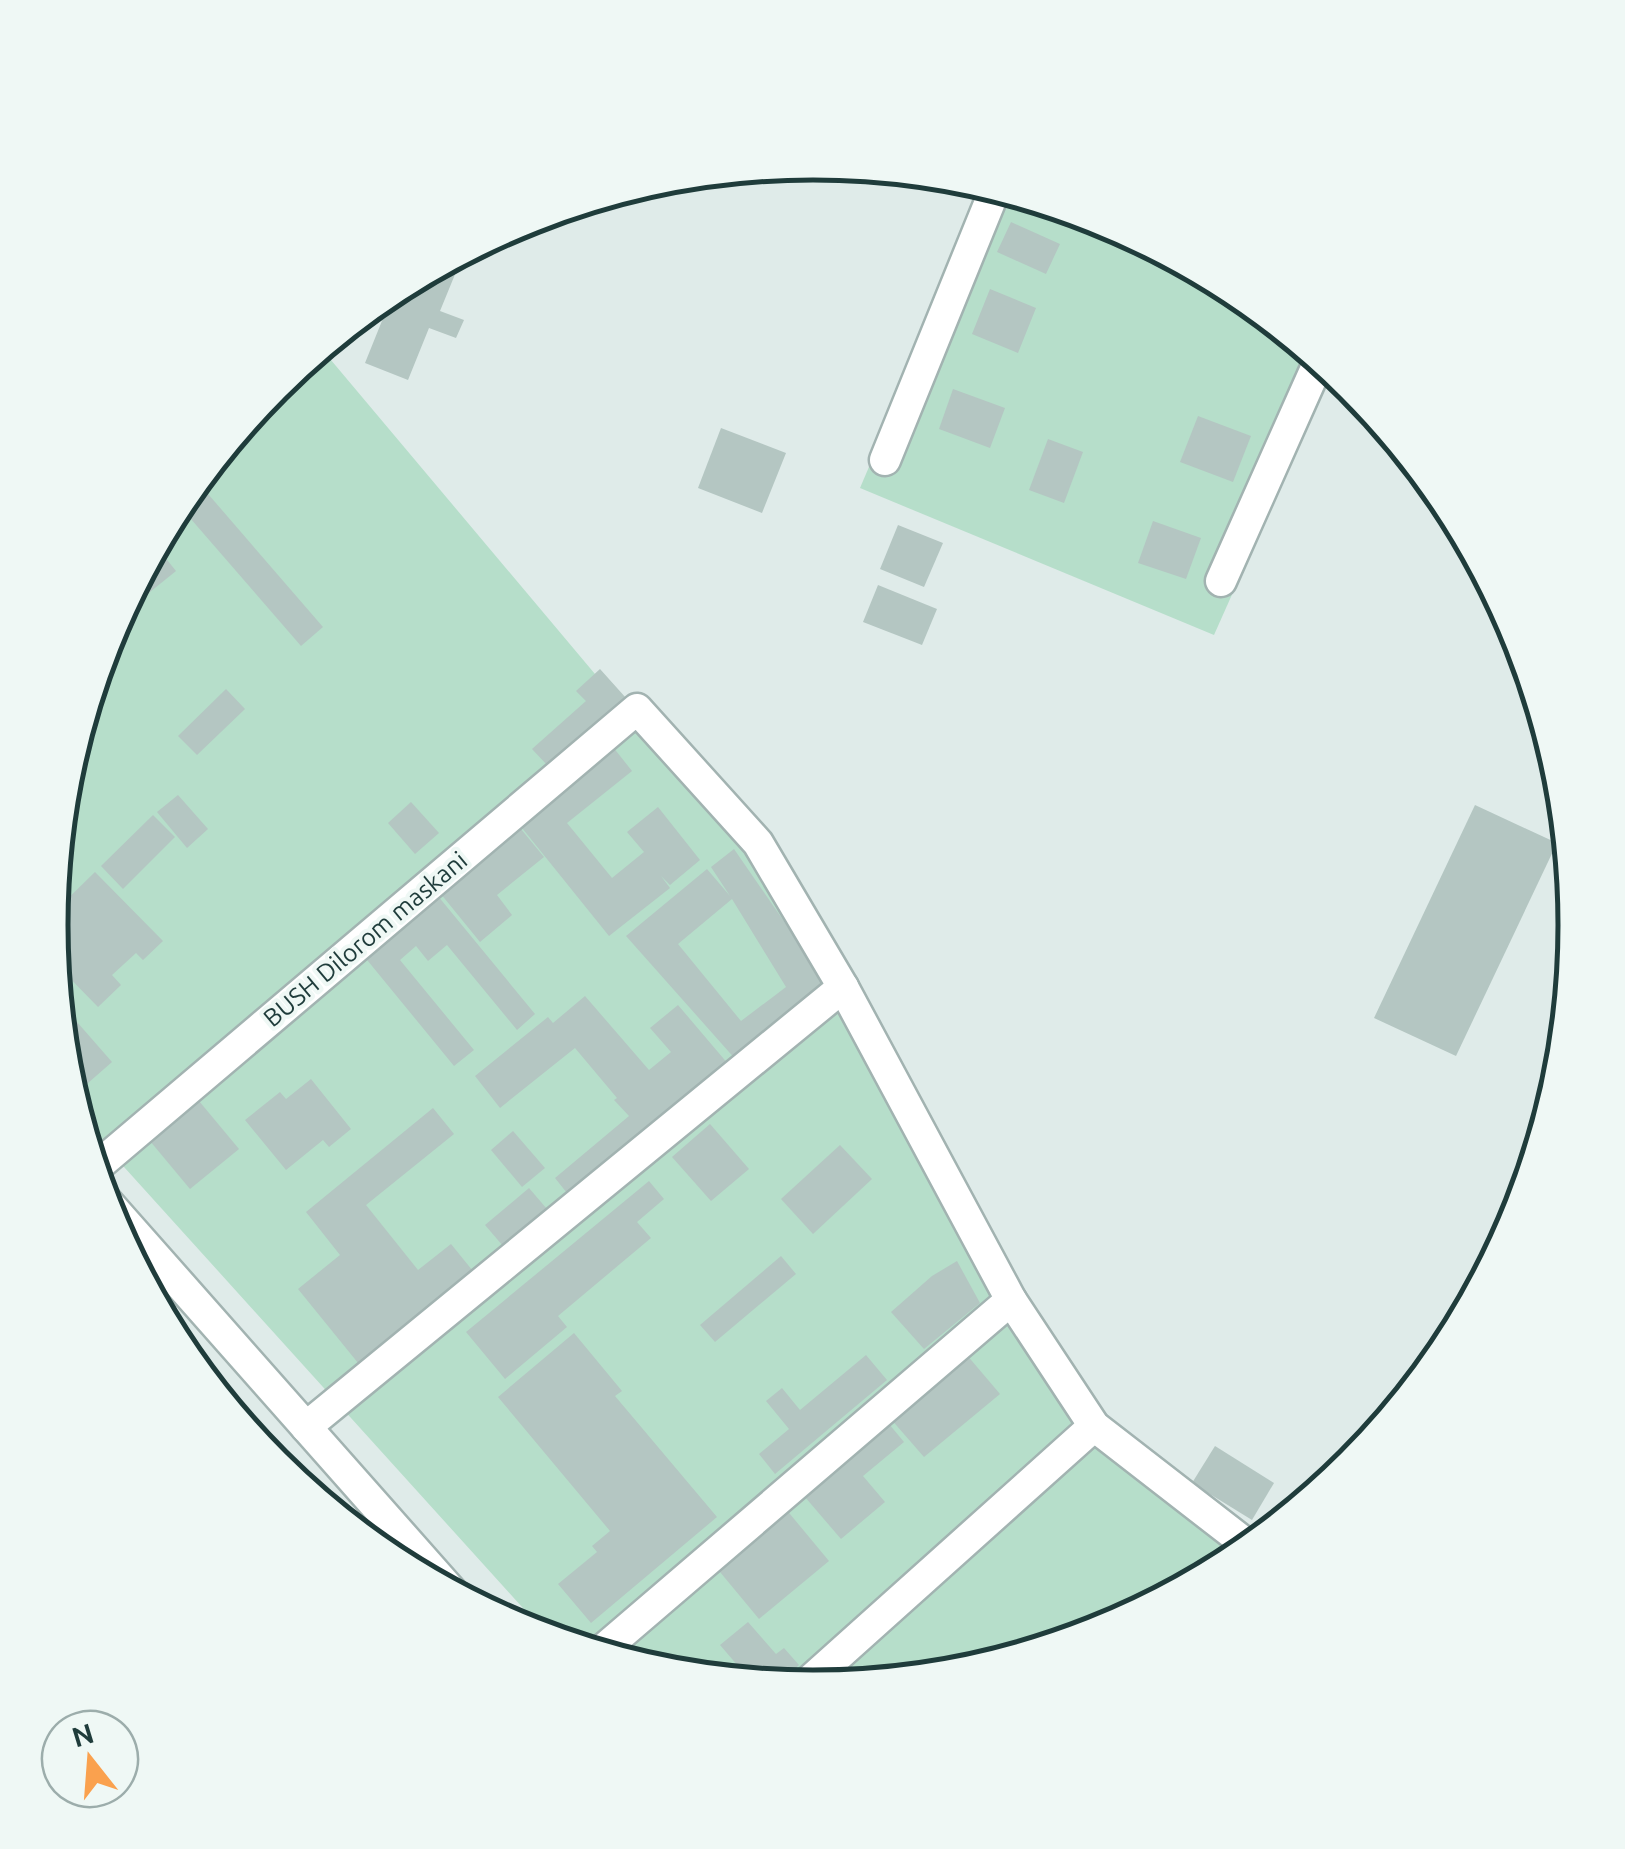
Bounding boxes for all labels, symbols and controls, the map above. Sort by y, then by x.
street label: BUSH Dilorom maskani [258,846,472,1032]
north arrow [40,1709,140,1809]
text: N [68,1717,97,1752]

